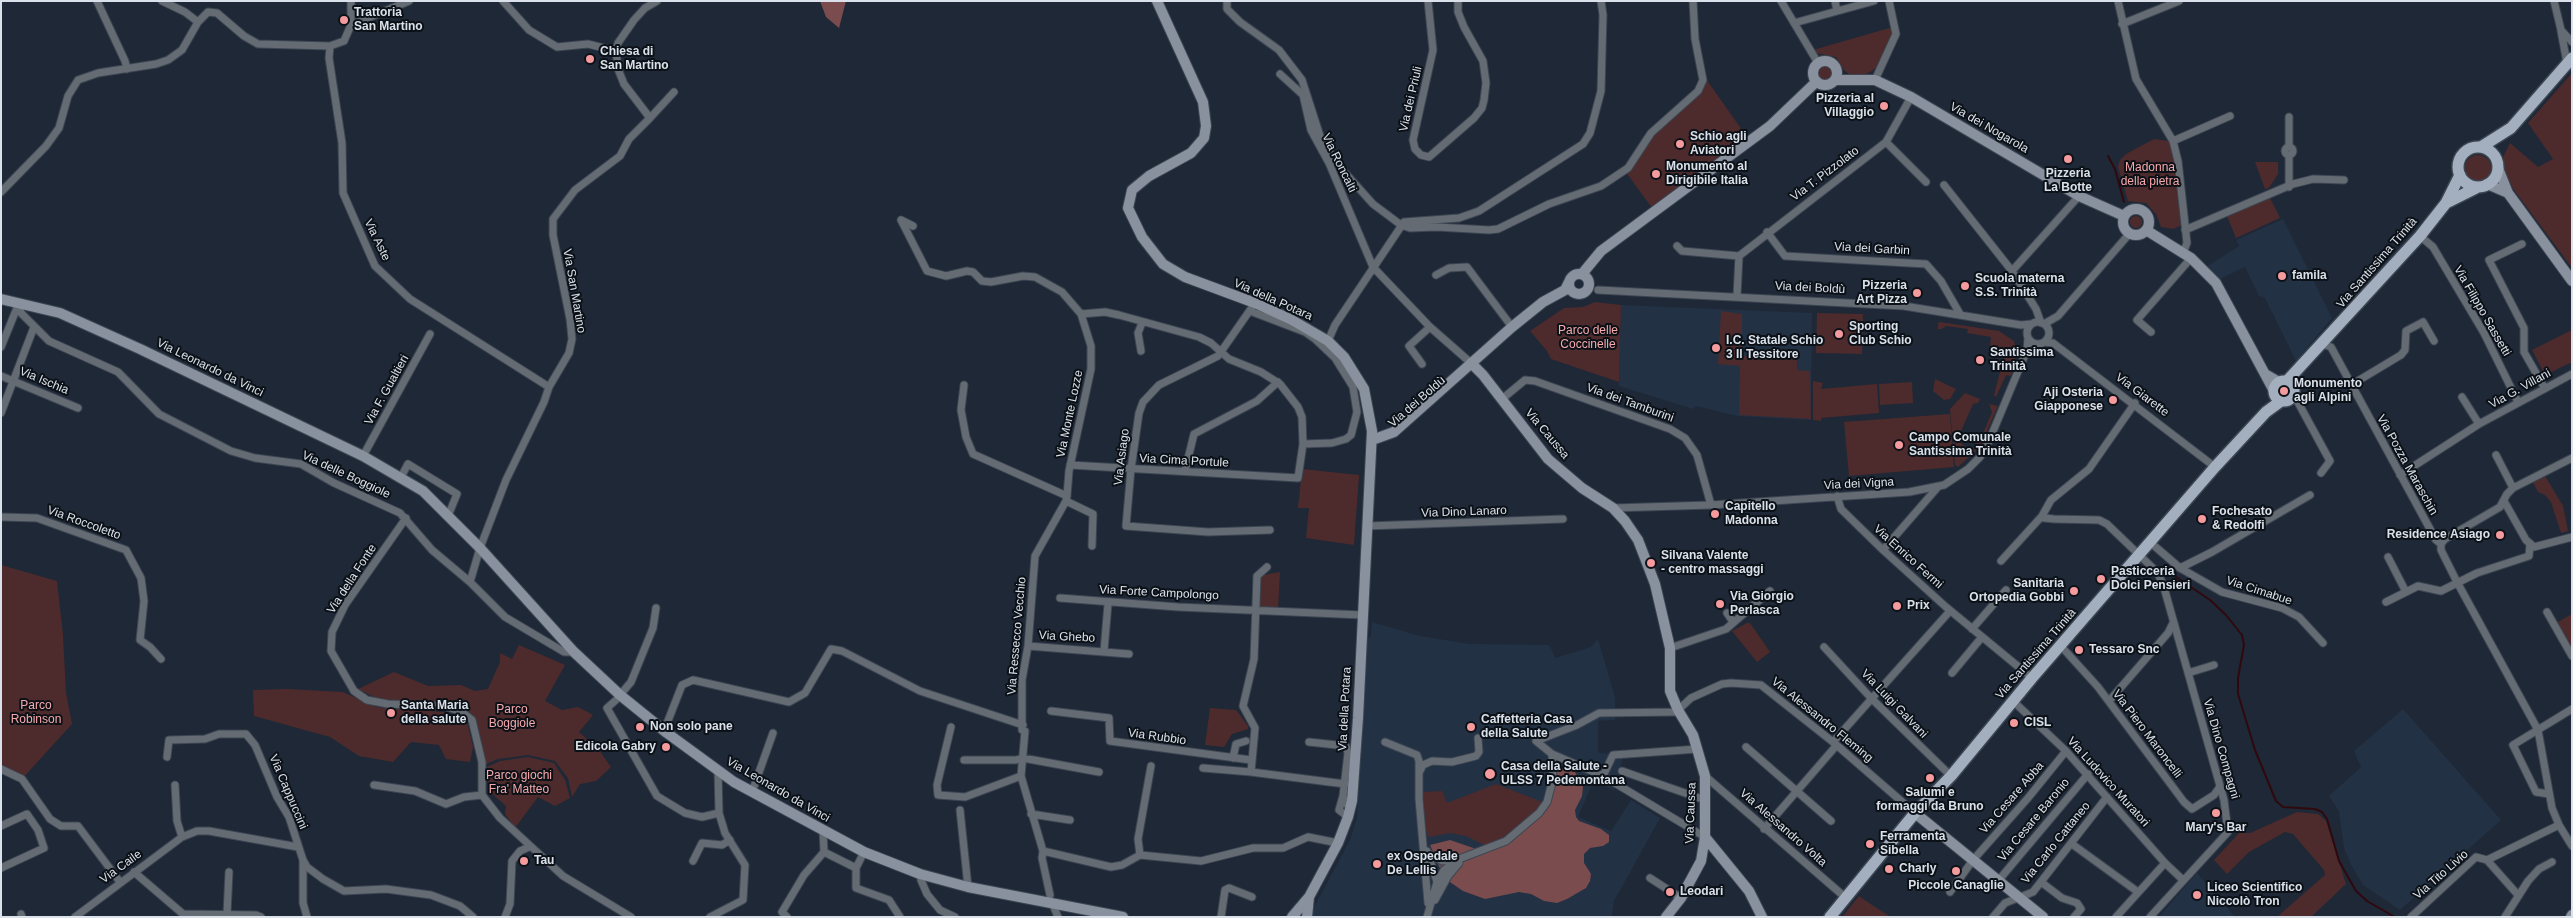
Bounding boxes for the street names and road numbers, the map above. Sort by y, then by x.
street label: Via dei Priuli [1397,65,1425,133]
street label: Via dei Nogarola [1947,100,2031,156]
street label: Via Roncalti [1319,131,1359,195]
street label: Via T. Pizzolato [1788,144,1862,204]
street label: Via Santissima Trinità [2334,215,2420,311]
street label: Via Aste [361,217,393,263]
street label: Via dei Garbin [1834,240,1910,258]
street label: Via San Martino [560,248,588,334]
street label: Via Filippo Sassetti [2450,263,2514,359]
street label: Via della Potara [1231,276,1315,324]
street label: Via dei Boldù [1774,279,1846,297]
street label: Via Leonardo da Vinci [154,336,266,400]
street label: Via F. Gualtieri [362,352,412,428]
street label: Via Ischia [17,364,71,398]
street label: Via G. Villani [2487,366,2553,412]
street label: Via Monte Lozze [1054,369,1086,459]
street label: Via Giarette [2112,370,2172,420]
street label: Via dei Boldù [1386,373,1448,431]
street label: Via dei Tamburini [1584,381,1676,425]
street label: Via Caussa [1522,406,1572,462]
street label: Via Pozza Maraschin [2373,412,2441,518]
street label: Via Asiago [1111,428,1133,486]
street label: Via delle Boggiole [300,448,392,502]
street label: Via Cima Portule [1139,451,1229,471]
street label: Via dei Vigna [1824,475,1894,493]
street label: Via Roccoletto [45,503,123,543]
street label: Via Dino Lanaro [1421,503,1507,521]
street label: Via Enrico Fermi [1870,522,1946,592]
street label: Via della Fonte [324,542,380,616]
street label: Via Cimabue [2224,574,2294,608]
street label: Via Ressecco Vecchio [1005,576,1029,696]
street label: Via Forte Campolongo [1099,583,1219,603]
street label: Via Santissima Trinità [1993,606,2079,702]
street label: Via Ghebo [1038,628,1096,646]
street label: Via della Potara [1336,666,1354,752]
street label: Via Luigi Galvani [1858,667,1930,741]
street label: Via Alessandro Fleming [1768,675,1876,765]
street label: Via Piero Maroncelli [2109,687,2185,781]
street label: Via Dino Compagni [2200,697,2242,801]
street label: Via Rubbio [1127,726,1187,748]
street label: Via Ludovico Muratori [2064,734,2152,830]
street label: Via Cappuccini [266,752,310,832]
street label: Via Leonardo da Vinci [724,755,832,825]
street label: Via Cesare Abba [1977,759,2047,837]
street label: Via Cesare Baronio [1995,776,2073,864]
street label: Via Caussa [1683,782,1699,844]
street label: Via Alessandro Volta [1737,786,1829,870]
street label: Via Carlo Cattaneo [2019,799,2093,887]
street label: Via Caile [97,847,145,887]
street label: Via Tito Livio [2411,847,2471,903]

